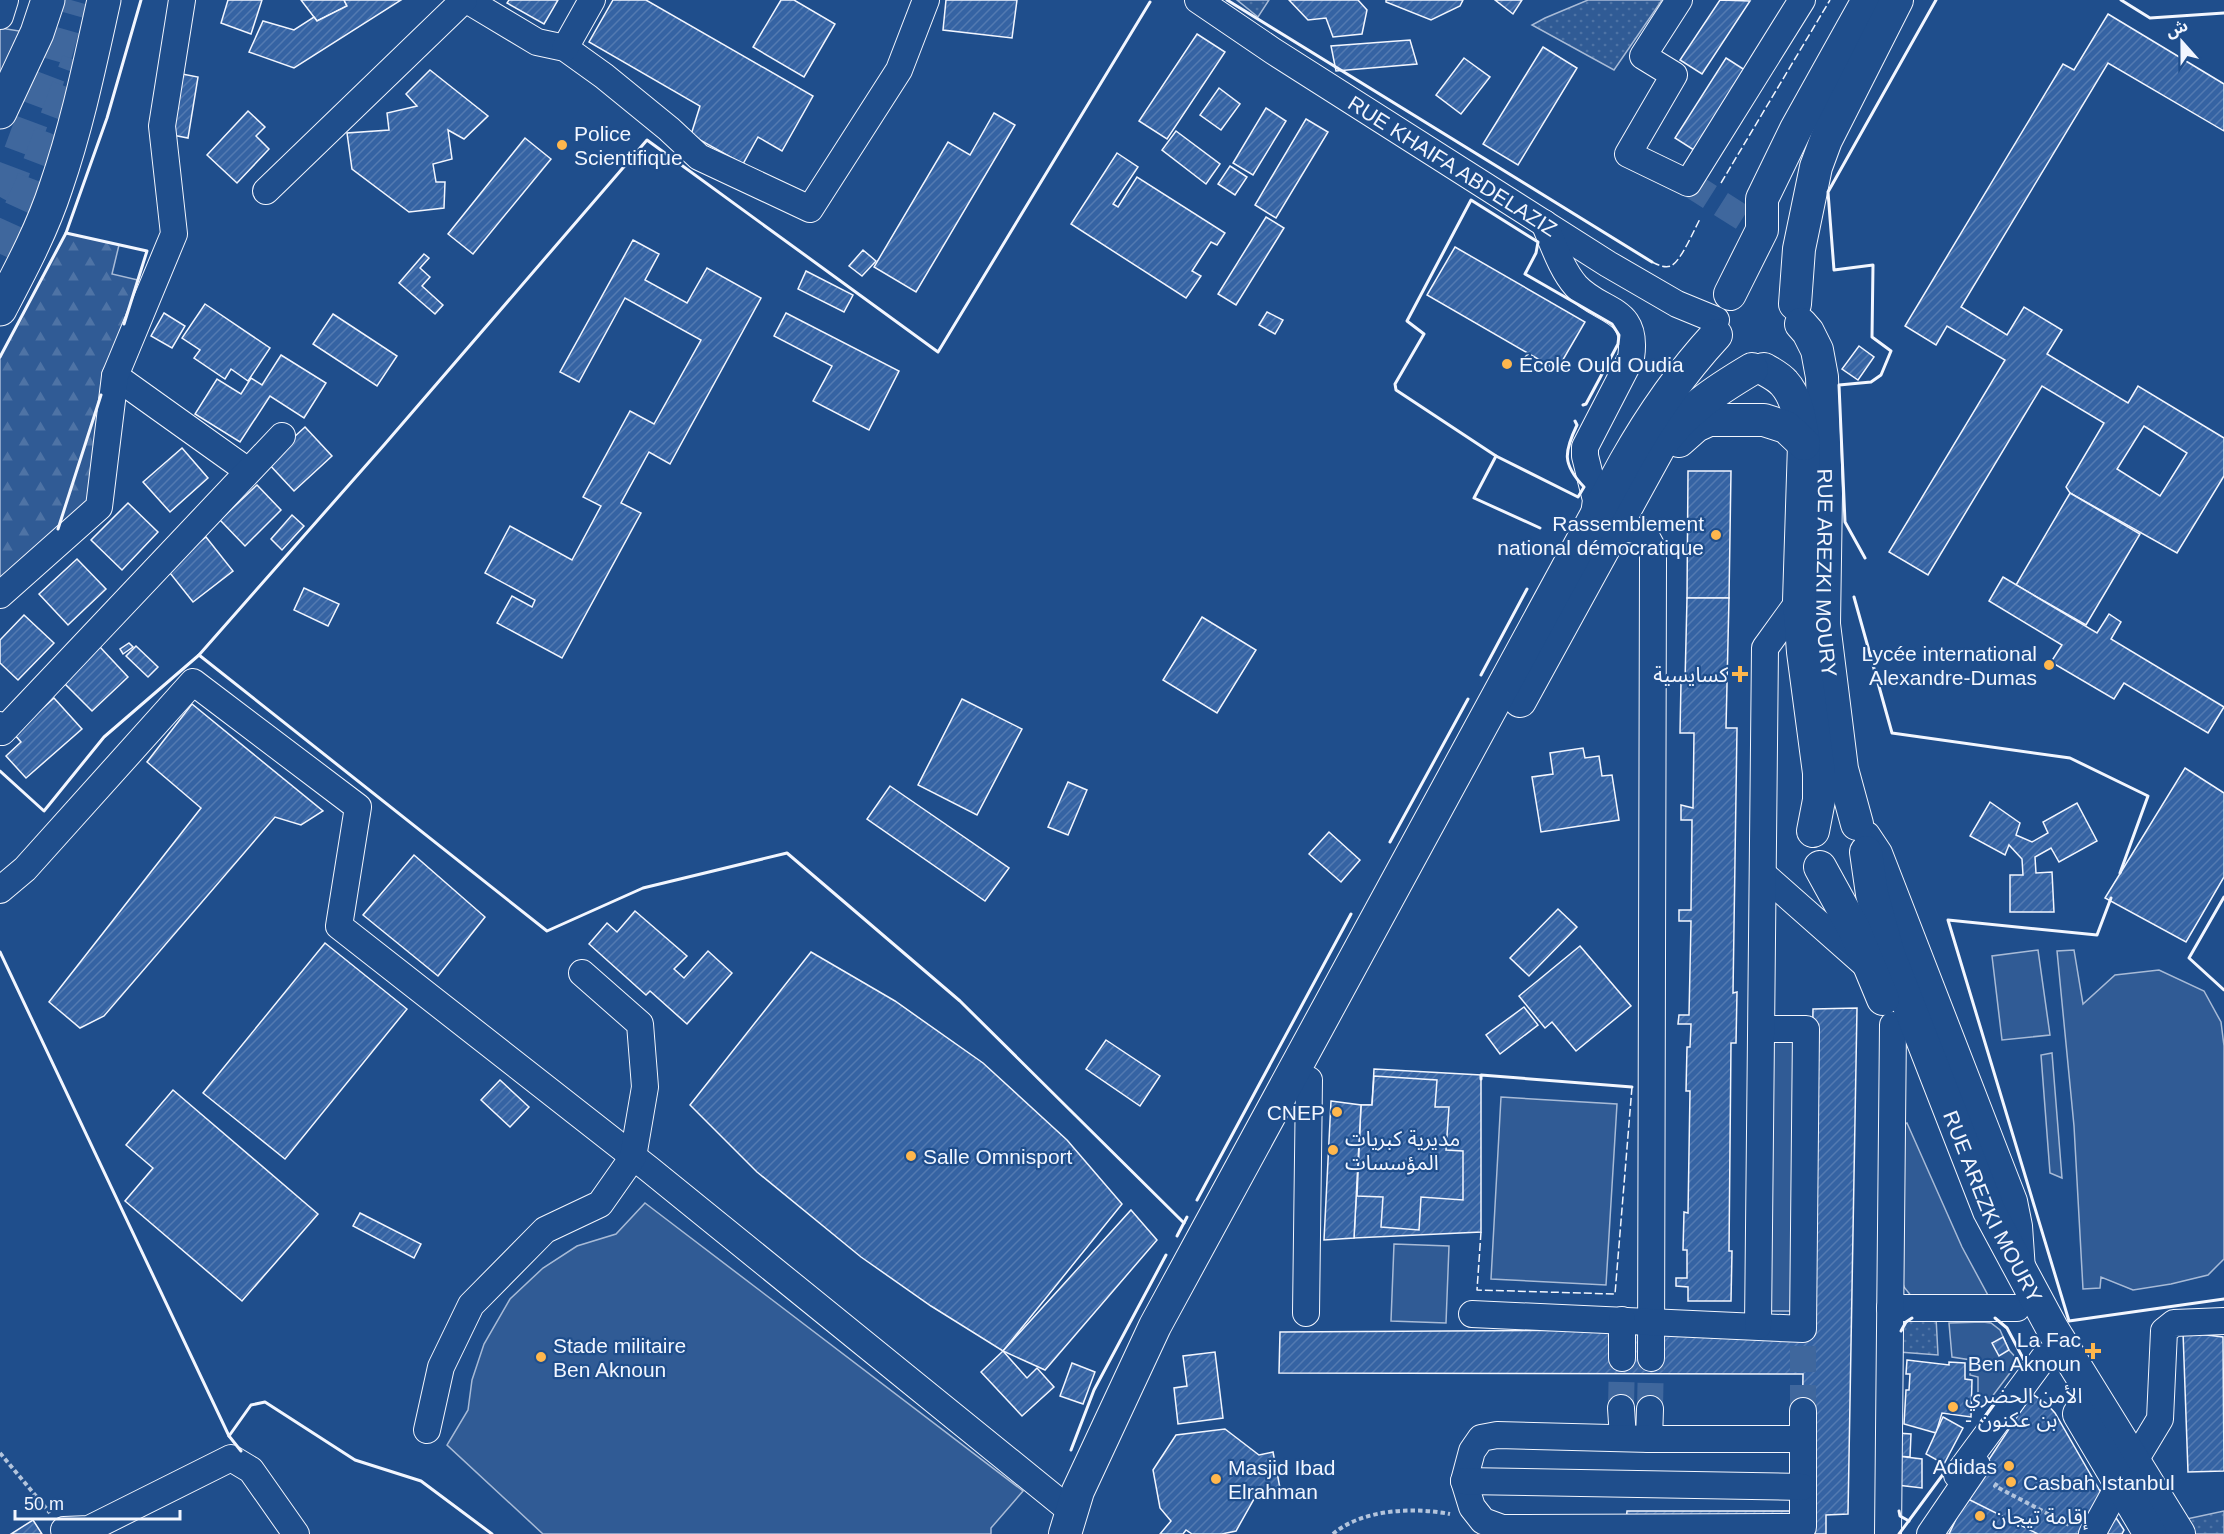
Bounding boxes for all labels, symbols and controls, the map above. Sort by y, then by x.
north arrow [2152,12,2212,72]
text: ش [2164,17,2191,41]
street label: RUE KHAIFA ABDELAZIZ [1344,91,1562,240]
place label: Police Scientifique [574,122,683,169]
marker: Police Scientifique [555,138,569,152]
place label: École Ould Oudia [1519,353,1684,376]
marker: École Ould Oudia [1500,357,1514,371]
street label: RUE AREZKI MOURY [1812,468,1842,678]
place label: Rassemblement national démocratique [1497,512,1704,559]
marker: Rassemblement national démocratique [1709,528,1723,542]
place label: Lycée international Alexandre-Dumas [1861,642,2037,689]
marker: Lycée international Alexandre-Dumas [2042,658,2056,672]
place label: كسايسية [1653,663,1728,686]
marker: كسايسية [1733,667,1747,681]
place label: CNEP [1267,1101,1325,1124]
marker: CNEP [1330,1105,1344,1119]
street label: RUE AREZKI MOURY [1939,1107,2047,1306]
place label: مديرية كبريات المؤسسات [1345,1127,1460,1175]
marker: مديرية كبريات المؤسسات [1326,1143,1340,1157]
place label: Salle Omnisport [923,1145,1073,1168]
marker: Salle Omnisport [904,1149,918,1163]
place label: La Fac Ben Aknoun [1968,1328,2081,1375]
place label: Stade militaire Ben Aknoun [553,1334,686,1381]
marker: La Fac Ben Aknoun [2086,1344,2100,1358]
marker: Stade militaire Ben Aknoun [534,1350,548,1364]
place label: الأمن الحضري - بن عكنون [1965,1384,2082,1432]
marker: الأمن الحضري - بن عكنون [1946,1400,1960,1414]
place label: Adidas [1933,1455,1997,1478]
place label: Masjid Ibad Elrahman [1228,1456,1335,1503]
marker: Adidas [2002,1459,2016,1473]
place label: Casbah Istanbul [2023,1471,2175,1494]
marker: Masjid Ibad Elrahman [1209,1472,1223,1486]
marker: Casbah Istanbul [2004,1475,2018,1489]
scale bar [15,1483,180,1521]
text: 50 m [24,1494,64,1514]
place label: إقامة تيجان [1992,1505,2088,1530]
marker: إقامة تيجان [1973,1509,1987,1523]

